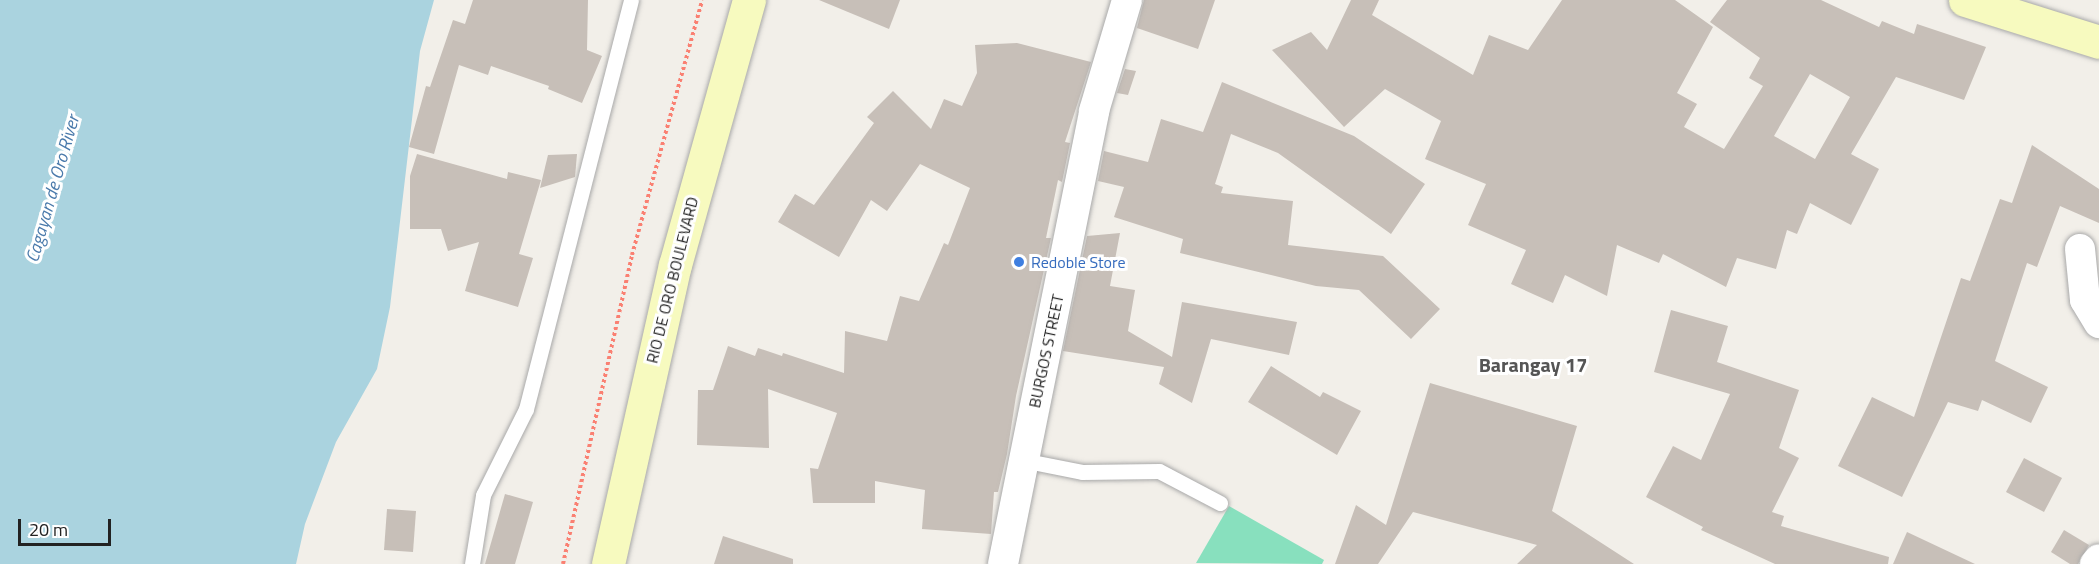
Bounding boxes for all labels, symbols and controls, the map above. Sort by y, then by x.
water label: Cagayan de Oro River [22,113,84,265]
street label: RIO DE ORO BOULEVARD [642,195,702,365]
place label: Redoble Store [1031,252,1125,272]
marker: Redoble Store [1012,255,1026,269]
street label: BURGOS STREET [1025,292,1067,410]
district label: Barangay 17 [1479,352,1587,376]
scale bar [21,507,114,545]
text: 20 m [29,516,68,543]

